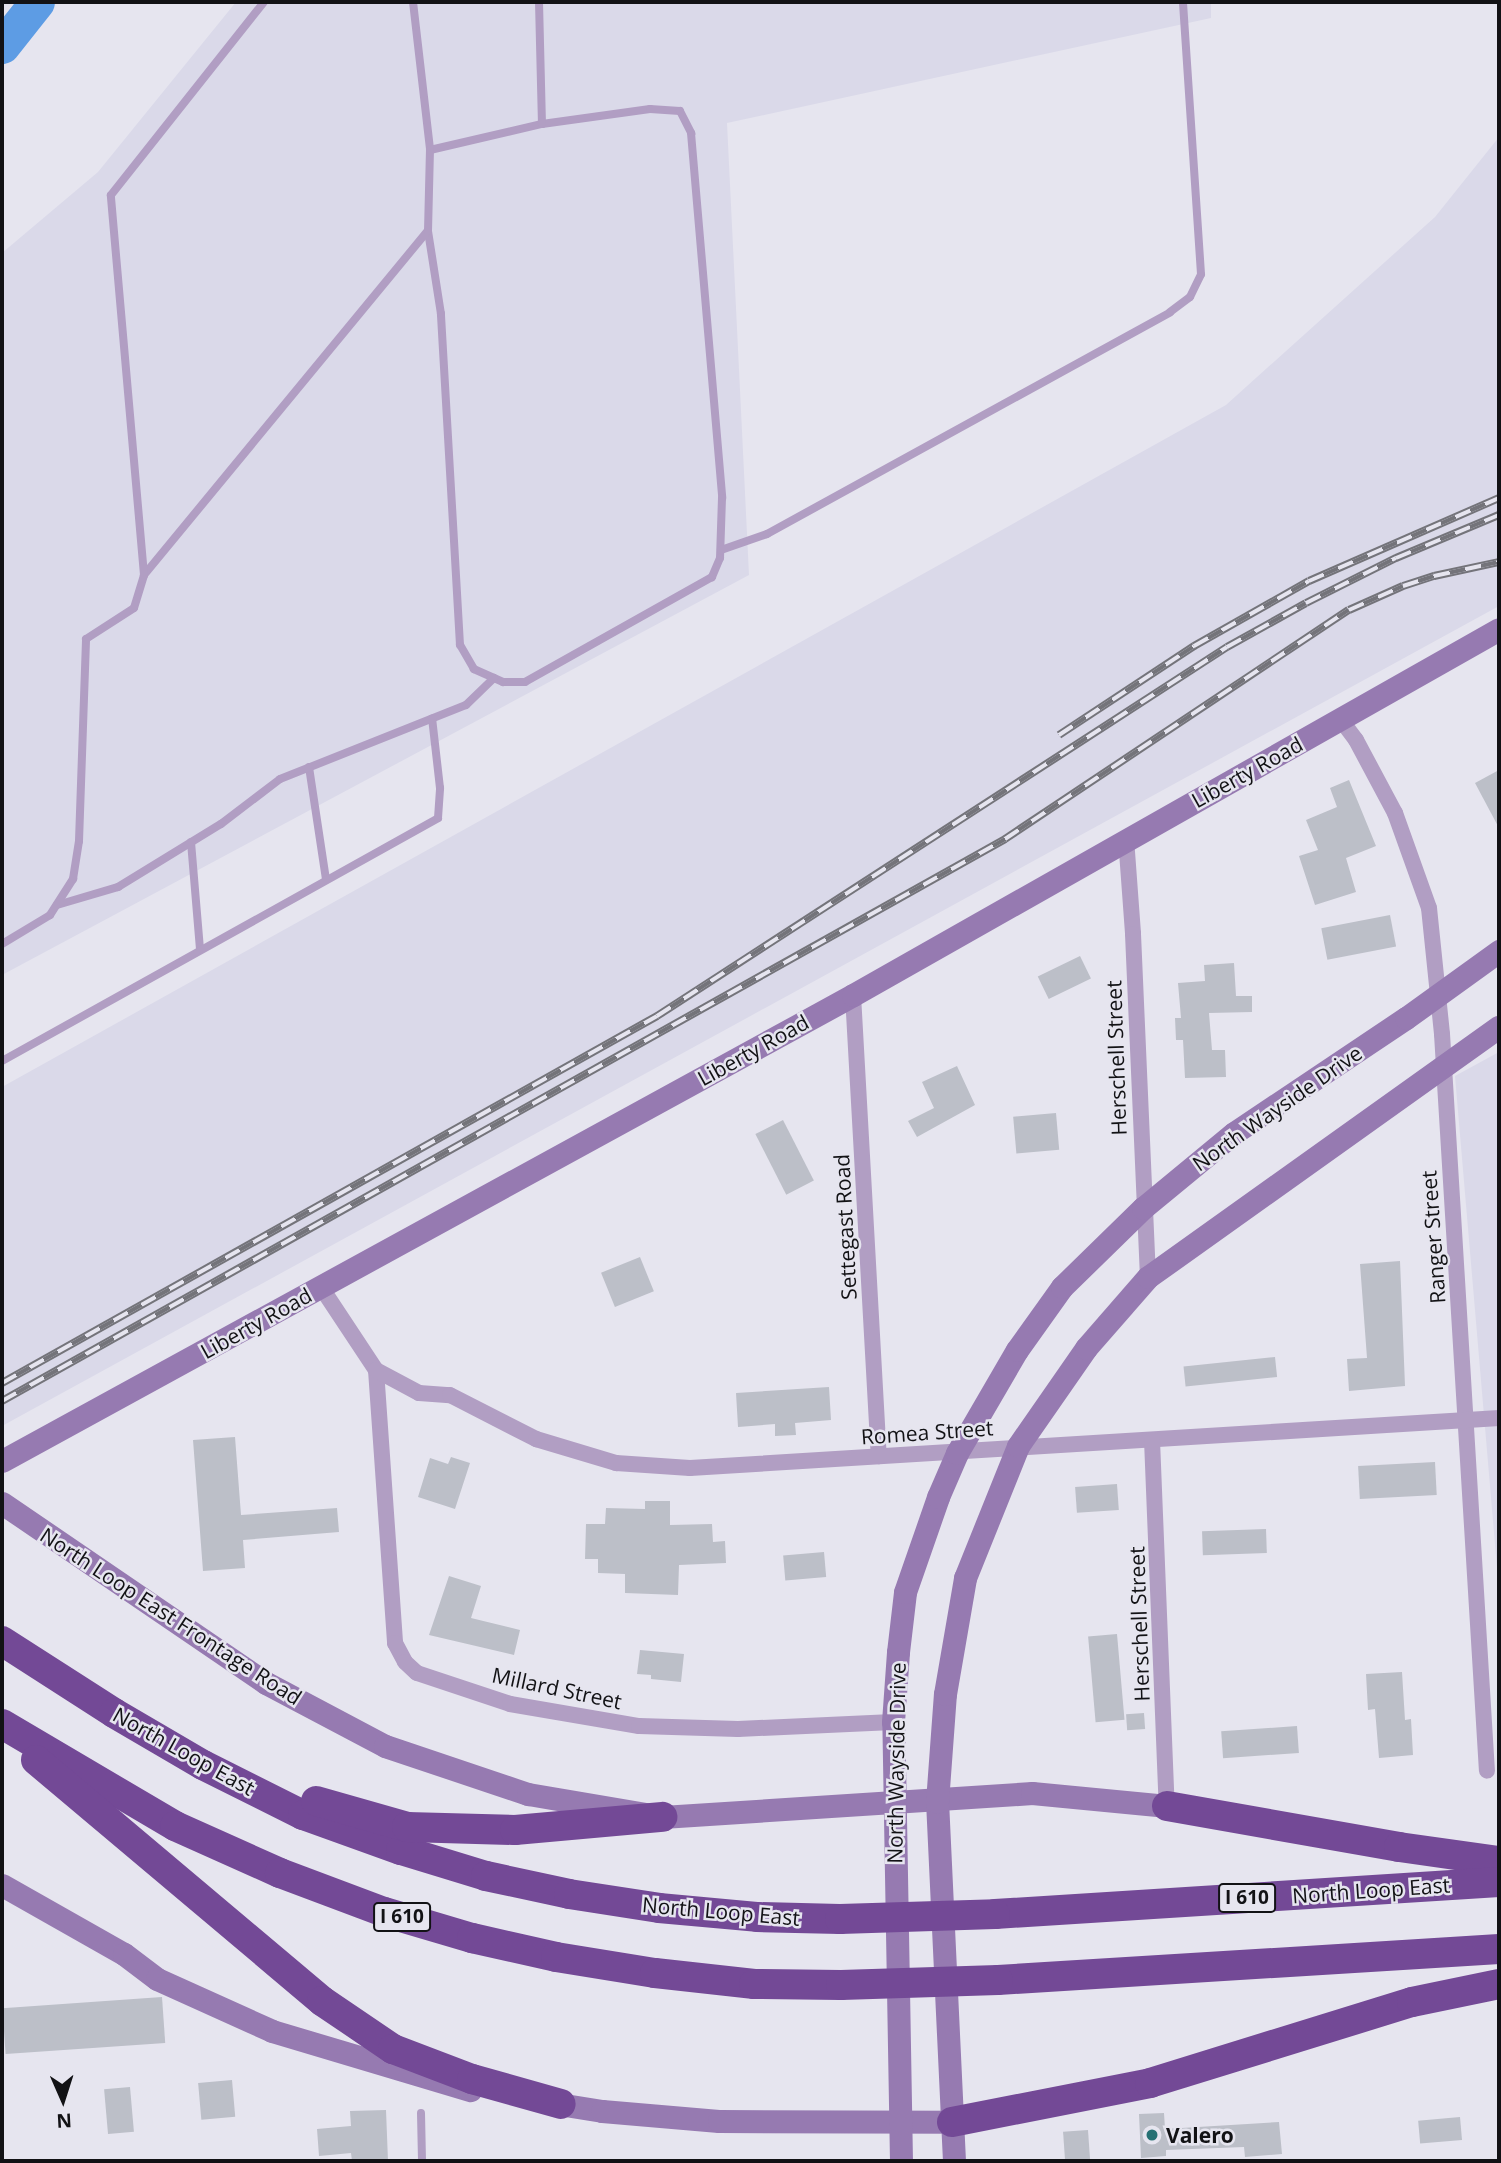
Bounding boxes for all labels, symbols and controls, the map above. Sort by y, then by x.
street label: Liberty Road [1187,731,1307,813]
street label: Herschell Street [1101,980,1131,1136]
street label: Liberty Road [693,1009,813,1091]
street label: North Wayside Drive [1187,1040,1367,1176]
street label: Settegast Road [829,1153,861,1301]
street label: Ranger Street [1416,1170,1450,1304]
street label: Liberty Road [196,1282,316,1364]
street label: Romea Street [860,1415,994,1449]
street label: North Loop East Frontage Road [36,1522,306,1710]
street label: Herschell Street [1124,1546,1154,1702]
street label: Millard Street [490,1662,624,1714]
street label: North Wayside Drive [882,1662,910,1864]
street label: North Loop East [109,1702,259,1800]
street label: North Loop East [1291,1872,1451,1908]
road number: I 610 [1217,1882,1277,1914]
street label: North Loop East [641,1892,801,1930]
road number: I 610 [372,1901,432,1932]
north arrow [28,2065,98,2135]
text: N [56,2108,73,2134]
place label: Valero [1166,2122,1234,2148]
marker: Valero [1144,2127,1160,2143]

